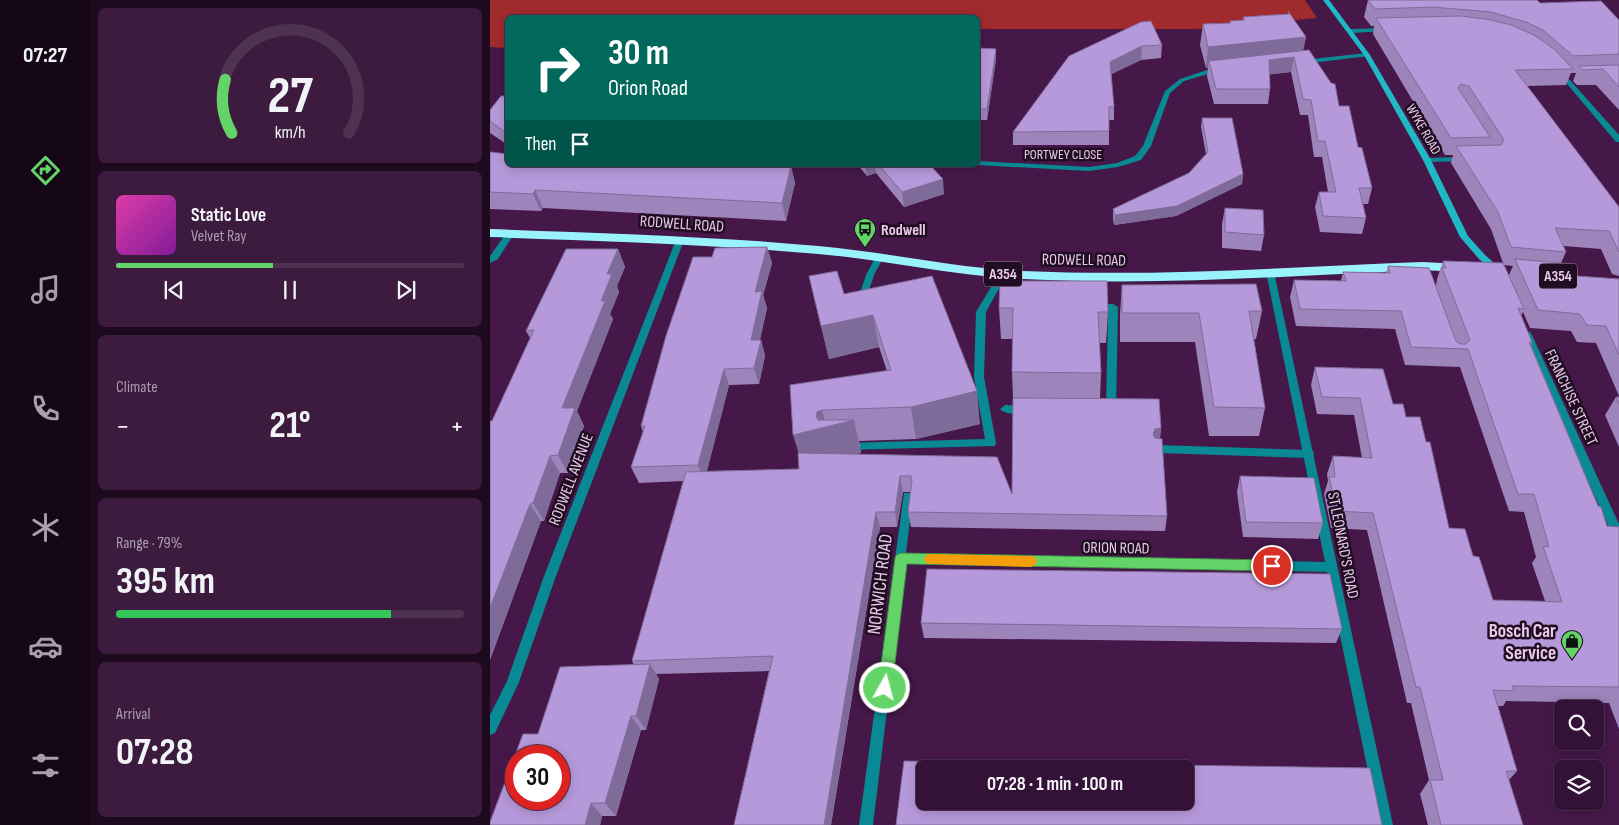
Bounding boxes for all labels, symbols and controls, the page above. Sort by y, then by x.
text: 30 m [608,32,669,75]
icon: right [525,35,590,100]
text: 07:27 [23,42,67,69]
text: 27 [267,65,313,128]
text: Orion Road [608,75,688,102]
street label: WYKE ROAD [1402,101,1445,158]
text: km/h [275,122,305,143]
icon: arrive [566,130,594,158]
text: Then [525,133,556,156]
street label: PORTWEY CLOSE [1024,146,1102,163]
icon: directions [28,153,63,188]
text: Static Love [191,204,266,227]
street label: RODWELL ROAD [639,212,725,237]
bus stop icon: Rodwell [853,217,877,248]
place label: Rodwell [881,221,926,240]
text: Velvet Ray [191,227,246,246]
street label: RODWELL ROAD [1042,250,1126,271]
road number: A354 [984,262,1022,286]
road number: A354 [1539,264,1577,288]
icon: music [28,272,63,307]
icon: previous [160,276,188,304]
icon: pause [276,276,304,304]
icon: next [392,276,420,304]
street label: FRANCHISE STREET [1540,346,1601,449]
text: Climate [116,378,158,397]
icon: phone [28,391,63,426]
text: 21° [269,403,311,448]
text: − [116,410,130,443]
text: + [450,410,464,443]
street label: RODWELL AVENUE [545,431,598,528]
street label: ST LEONARD'S ROAD [1323,490,1362,600]
icon: climate [28,510,63,545]
street label: NORWICH ROAD [863,533,898,636]
text: Range · 79% [116,534,182,553]
street label: ORION ROAD [1082,538,1150,559]
pin [1251,545,1293,587]
icon: arrive [1258,552,1286,580]
text: 395 km [116,559,215,604]
place label: Bosch Car Service [1489,620,1556,665]
icon: car [28,629,63,664]
shop icon: Bosch Car Service [1560,629,1584,660]
position arrow [858,661,910,713]
map controls [1554,700,1604,810]
button: search [1554,700,1604,750]
text: Arrival [116,705,150,724]
text: 07:28 [116,730,194,775]
speed limit sign: 30 [505,745,570,810]
icon: filters [28,748,63,783]
button: layers [1554,760,1604,810]
text: 07:28 · 1 min · 100 m [987,773,1123,796]

